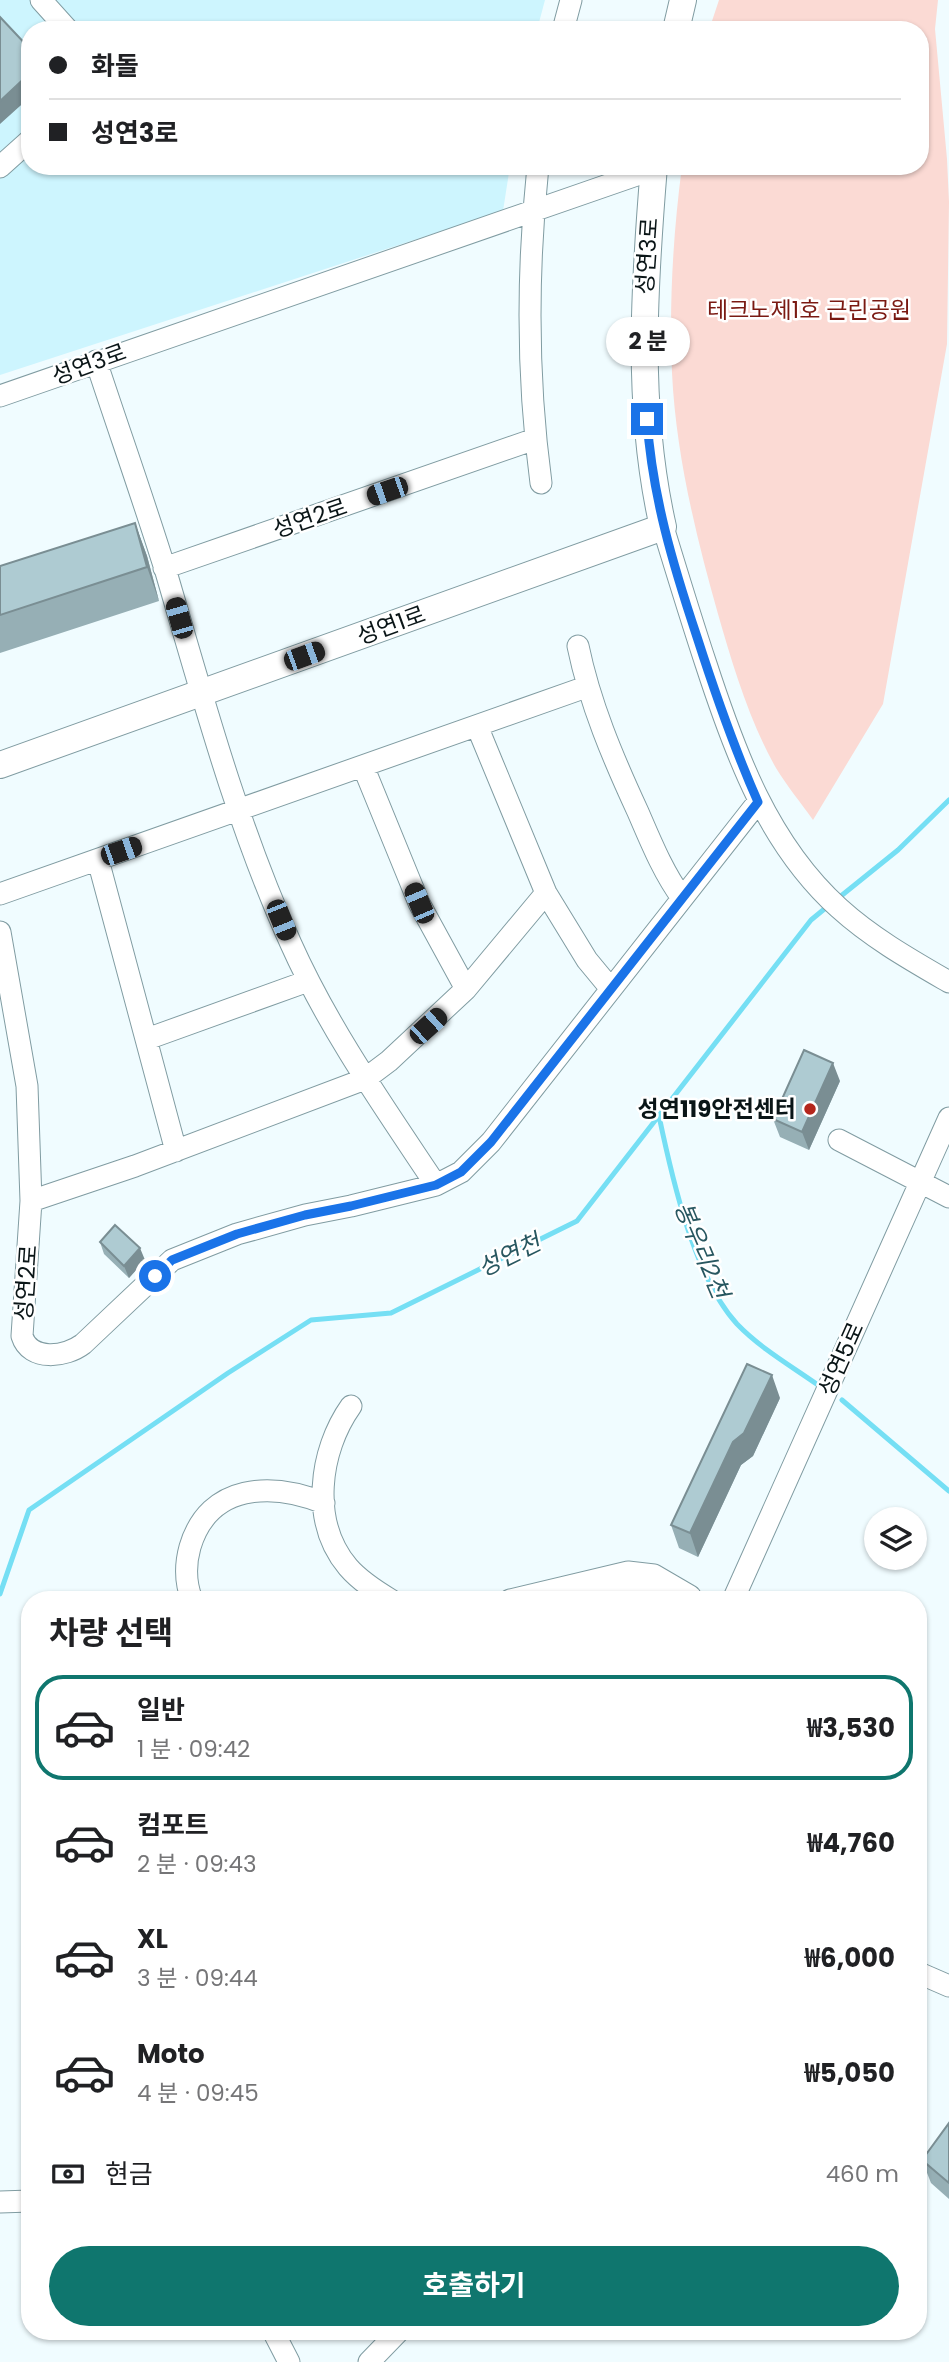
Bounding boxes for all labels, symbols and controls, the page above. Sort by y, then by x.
text: 화돌 [91,48,139,84]
text: 성연3로 [91,115,179,151]
street label: 성연3로 [628,216,666,296]
park label: 테크노제1호 근린공원 [707,294,911,326]
callout: 2 분 [605,318,689,366]
text: 2 분 [628,325,668,357]
street label: 성연3로 [47,336,131,392]
route end [631,403,663,435]
car [364,474,411,508]
street label: 성연2로 [269,490,351,546]
car [164,595,195,641]
street label: 성연1로 [352,598,430,652]
car [281,639,328,673]
car [98,834,145,868]
car [402,880,437,926]
car [264,897,299,943]
car [406,1004,451,1048]
place label: 성연119안전센터 [638,1093,796,1125]
marker: 성연119안전센터 [802,1101,818,1117]
water label: 봉우리2천 [667,1197,738,1306]
water label: 성연천 [472,1224,549,1284]
street label: 성연2로 [7,1244,45,1322]
route start [139,1260,171,1292]
street label: 성연5로 [811,1317,871,1401]
map controls [864,1507,927,1570]
button: layers [864,1507,927,1570]
text: 차량 선택 [49,1610,174,1655]
text: 일반 [137,1692,185,1728]
icon: car [53,1696,116,1759]
text: ₩3,530 [807,1710,895,1746]
text: 1 분 · 09:42 [137,1733,250,1765]
text: 컴포트 [137,1807,209,1843]
icon: car [53,1811,116,1874]
text: ₩4,760 [807,1825,895,1861]
text: 2 분 · 09:43 [137,1848,257,1880]
text: XL [137,1921,168,1957]
icon: car [53,1926,116,1989]
text: ₩6,000 [805,1940,895,1976]
text: 3 분 · 09:44 [137,1962,258,1994]
text: Moto [137,2036,205,2072]
icon: car [53,2041,116,2104]
text: ₩5,050 [804,2055,895,2091]
text: 4 분 · 09:45 [137,2077,259,2109]
icon: cash [49,2155,87,2193]
text: 현금 [105,2156,153,2192]
text: 460 m [826,2158,899,2190]
button: 호출하기 [49,2246,899,2326]

